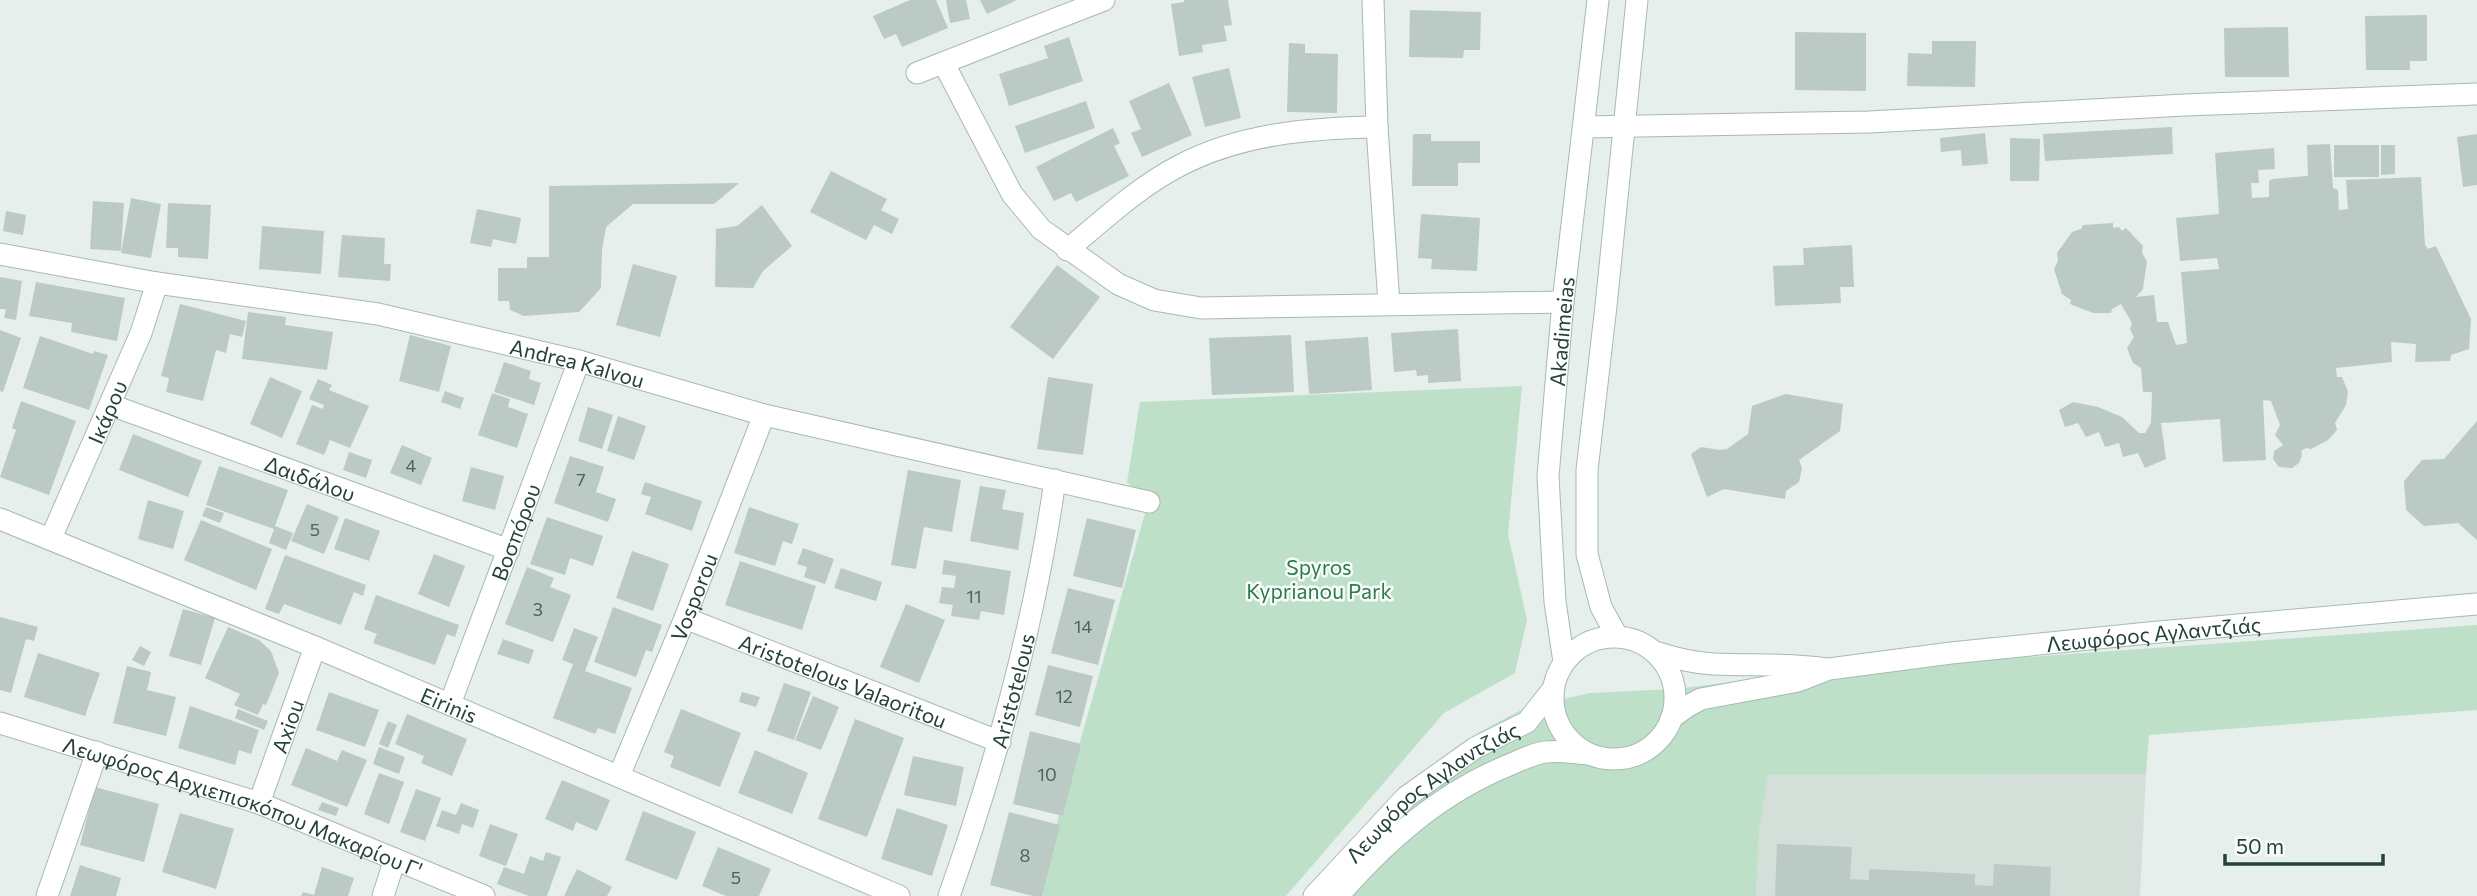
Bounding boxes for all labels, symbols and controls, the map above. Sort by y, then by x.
street label: Akadimeias [1543,275,1578,387]
street label: Andrea Kalvou [508,333,648,392]
street label: Ικάρου [82,376,131,447]
street label: Δαιδάλου [261,450,359,506]
house number: 4 [406,454,417,476]
house number: 7 [576,468,586,490]
street label: Βοσπόρου [485,480,544,584]
house number: 5 [310,518,320,540]
street label: Vosporou [664,549,722,644]
park label: Spyros Kyprianou Park [1246,554,1392,603]
house number: 11 [966,585,982,607]
house number: 3 [533,598,543,620]
street label: Λεωφόρος Αγλαντζιάς [2045,611,2262,656]
house number: 14 [1074,615,1092,637]
street label: Aristotelous Valaoritou [736,628,951,732]
street label: Aristotelous [985,631,1039,751]
street label: Eirinis [417,681,481,727]
house number: 12 [1055,685,1073,707]
street label: Axiou [266,696,308,756]
street label: Λεωφόρος Αγλαντζιάς [1340,716,1523,867]
street label: Λεωφόρος Αρχιεπισκόπου Μακαρίου Γ' [60,731,426,882]
house number: 10 [1037,763,1057,785]
scale bar [2225,822,2382,866]
text: 50 m [2236,833,2284,858]
house number: 8 [1020,844,1031,866]
house number: 5 [731,866,741,888]

